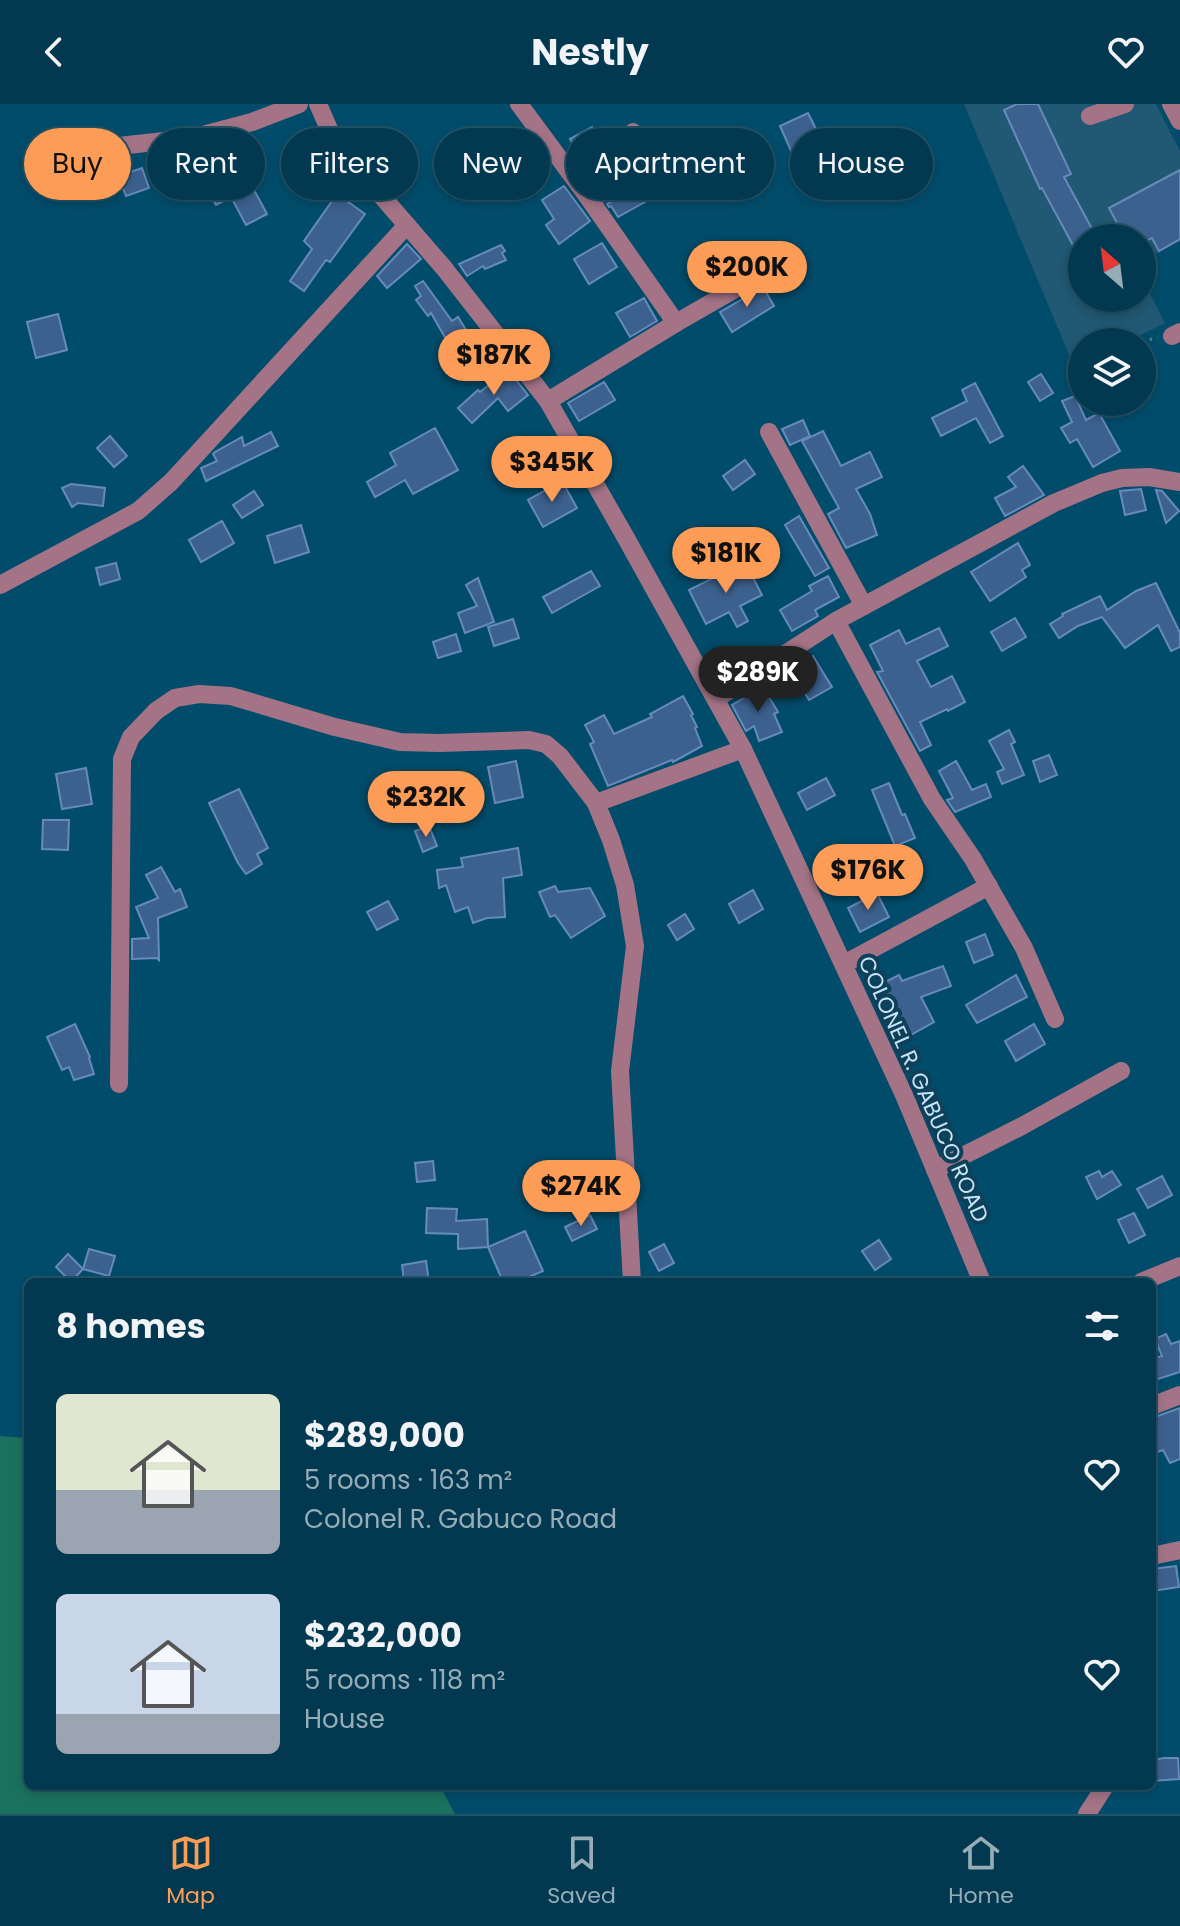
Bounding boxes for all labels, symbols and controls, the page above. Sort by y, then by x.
text: Nestly [531,27,649,78]
icon: back [32,30,76,74]
icon: heart [1104,30,1148,74]
chip: Buy [24,128,131,200]
chip: Rent [147,128,265,200]
chip: Filters [281,128,418,200]
chip: New [434,128,550,200]
chip: Apartment [566,128,774,200]
chip: House [790,128,933,200]
north arrow [1068,224,1156,312]
map controls [1068,224,1156,416]
pin: $200K [691,241,803,309]
text: $200K [705,249,789,285]
button: layers [1068,328,1156,416]
pin: $187K [438,329,550,397]
text: $187K [456,337,532,373]
pin: $345K [496,436,608,504]
text: $345K [509,444,595,480]
pin: $181K [670,527,782,595]
text: $181K [690,535,762,571]
pin: $289K [702,646,814,714]
text: $289K [717,654,799,690]
pin: $232K [370,771,482,839]
text: $232K [386,779,466,815]
pin: $176K [812,844,924,912]
text: $176K [830,852,906,888]
street label: COLONEL R. GABUCO ROAD [851,951,996,1227]
pin: $274K [525,1160,637,1228]
text: $274K [540,1168,622,1204]
text: 8 homes [56,1302,206,1350]
icon: filters [1080,1304,1124,1348]
text: $289,000 [304,1411,465,1459]
icon: home [120,1426,216,1522]
icon: heart [1080,1452,1124,1496]
text: 5 rooms · 163 m² [304,1462,512,1498]
text: Colonel R. Gabuco Road [304,1501,617,1537]
text: $232,000 [304,1611,462,1659]
icon: home [120,1626,216,1722]
icon: heart [1080,1652,1124,1696]
text: 5 rooms · 118 m² [304,1662,505,1698]
text: House [304,1701,385,1737]
tab: Map [166,1831,215,1912]
tab: Saved [547,1831,616,1912]
tab: Home [948,1831,1014,1912]

